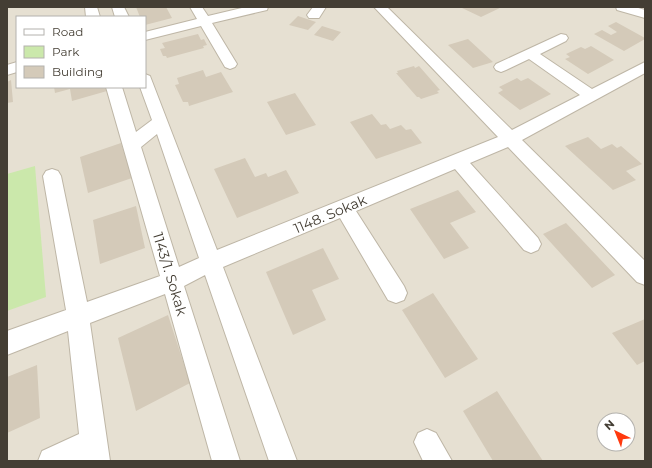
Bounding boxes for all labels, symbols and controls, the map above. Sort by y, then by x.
legend [16,16,146,88]
text: Road [52,24,83,39]
text: Park [52,44,80,59]
text: Building [52,64,103,79]
street label: 1148. Sokak [291,190,370,237]
street label: 1143/1. Sokak [149,230,191,318]
north arrow [596,412,636,452]
text: N [601,417,617,433]

